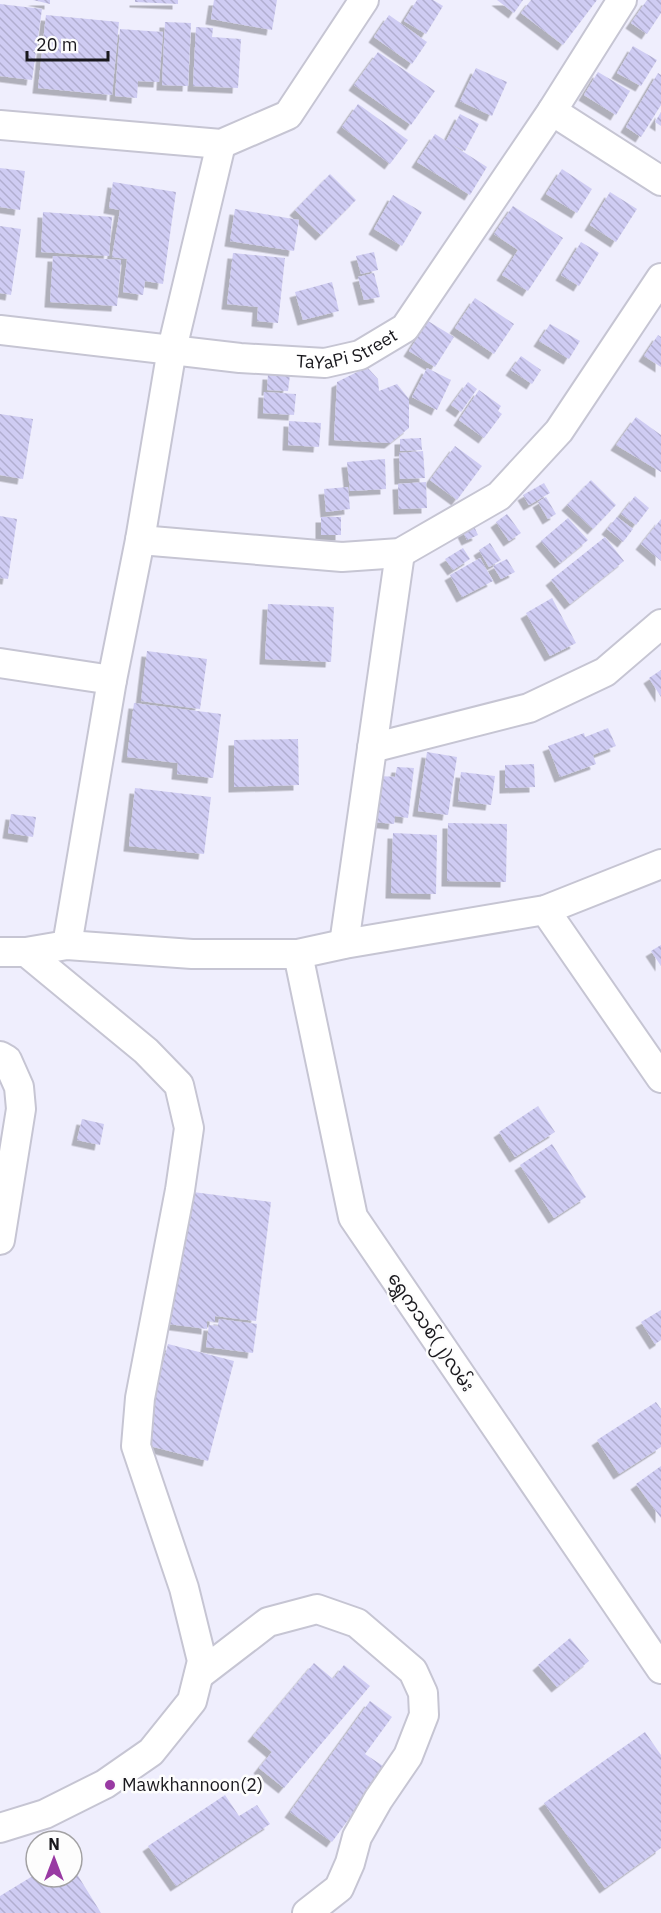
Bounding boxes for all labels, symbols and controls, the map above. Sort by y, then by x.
scale bar [27,24,108,62]
text: 20 m [36,33,78,56]
street label: TaYaPi Street [295,323,401,374]
street label: ရွှေကသစ်(၂)လမ်း [380,1267,481,1398]
place label: Mawkhannoon(2) [122,1773,263,1796]
marker: Mawkhannoon(2) [103,1778,117,1792]
north arrow [24,1829,84,1889]
text: N [48,1834,60,1854]

